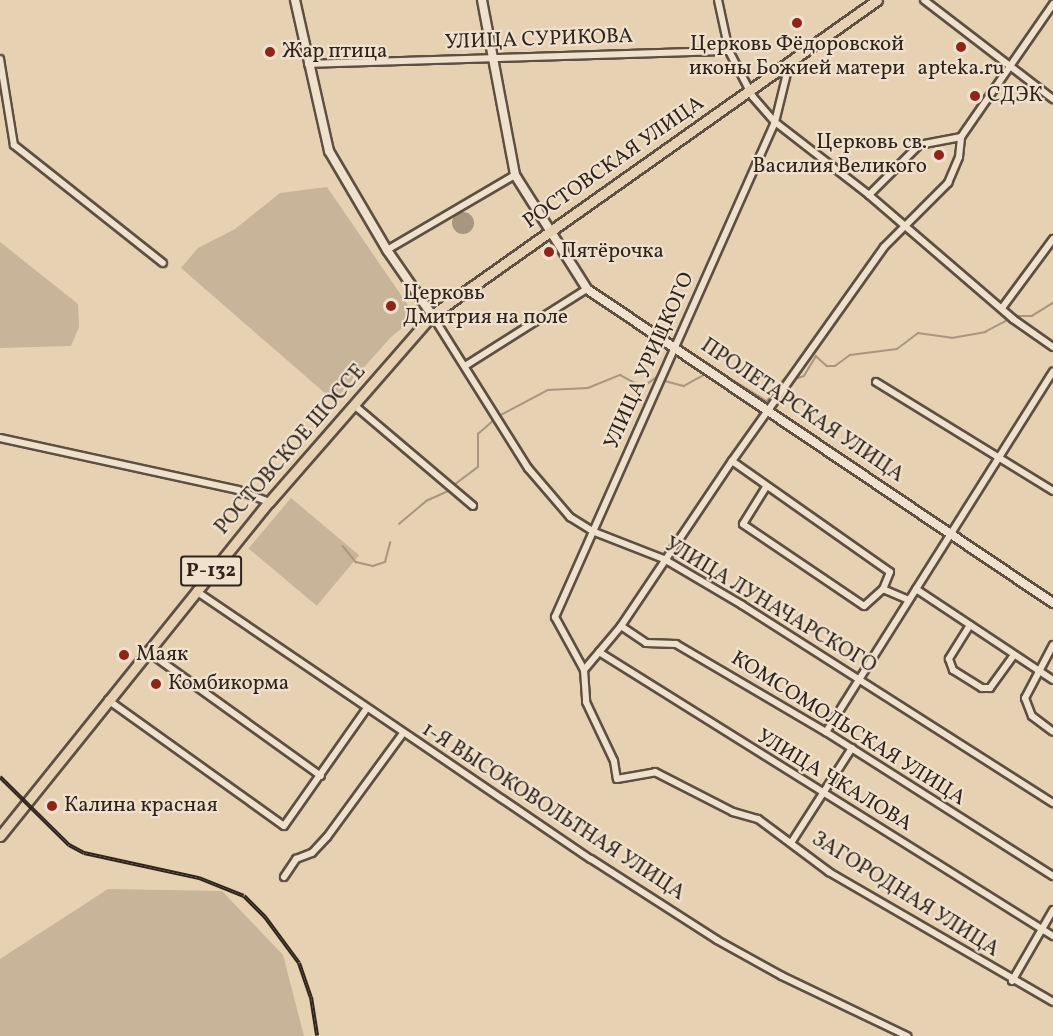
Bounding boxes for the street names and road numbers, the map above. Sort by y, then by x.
street label: УЛИЦА СУРИКОВА [444,24,634,56]
street label: РОСТОВСКАЯ УЛИЦА [519,91,709,235]
street label: УЛИЦА УРИЦКОГО [600,269,700,453]
street label: ПРОЛЕТАРСКАЯ УЛИЦА [696,333,908,489]
street label: РОСТОВСКОЕ ШОССЕ [210,360,372,540]
street label: УЛИЦА ЛУНАЧАРСКОГО [659,533,881,679]
road number: Р-132 [180,554,242,588]
street label: КОМСОМОЛЬСКАЯ УЛИЦА [726,646,970,812]
street label: 1-Я ВЫСОКОВОЛЬТНАЯ УЛИЦА [417,717,689,907]
street label: УЛИЦА ЧКАЛОВА [752,725,916,837]
street label: ЗАГОРОДНАЯ УЛИЦА [807,827,1003,963]

